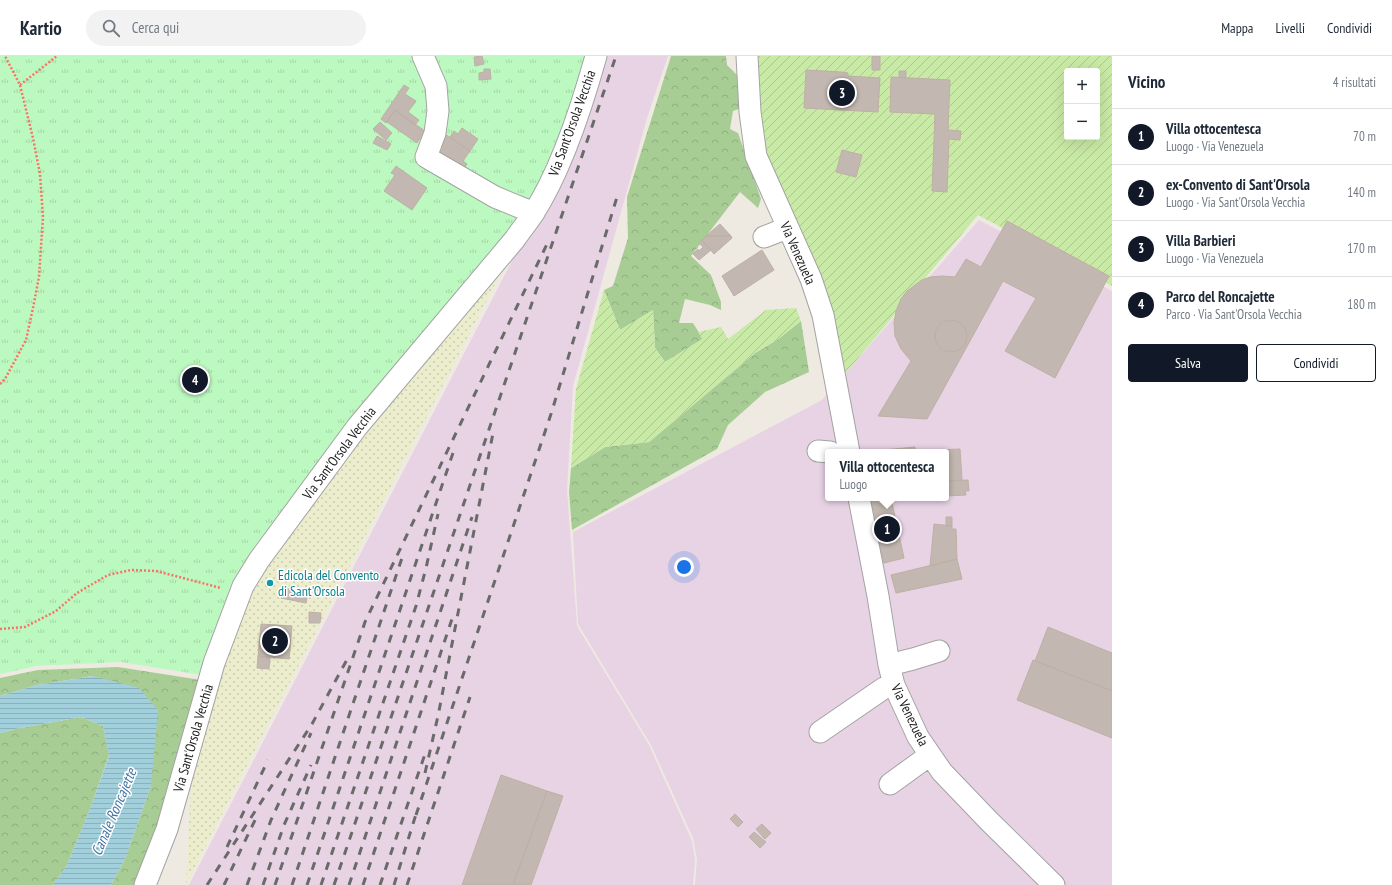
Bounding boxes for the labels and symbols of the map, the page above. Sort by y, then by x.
street label: Via Sant'Orsola Vecchia [544,68,600,179]
pin: 3 [829,78,855,108]
street label: Via Venezuela [776,218,820,287]
pin: 4 [182,365,208,395]
street label: Via Sant'Orsola Vecchia [298,403,380,504]
pin: 1 [874,514,900,544]
your location [674,557,694,577]
place label: Edicola del Convento di Sant'Orsola [278,566,379,600]
marker: Edicola del Convento di Sant'Orsola [265,578,275,588]
pin: 2 [262,626,288,656]
street label: Via Venezuela [887,680,933,749]
street label: Via Sant'Orsola Vecchia [169,682,217,795]
water label: Canale Roncajette [87,765,141,858]

